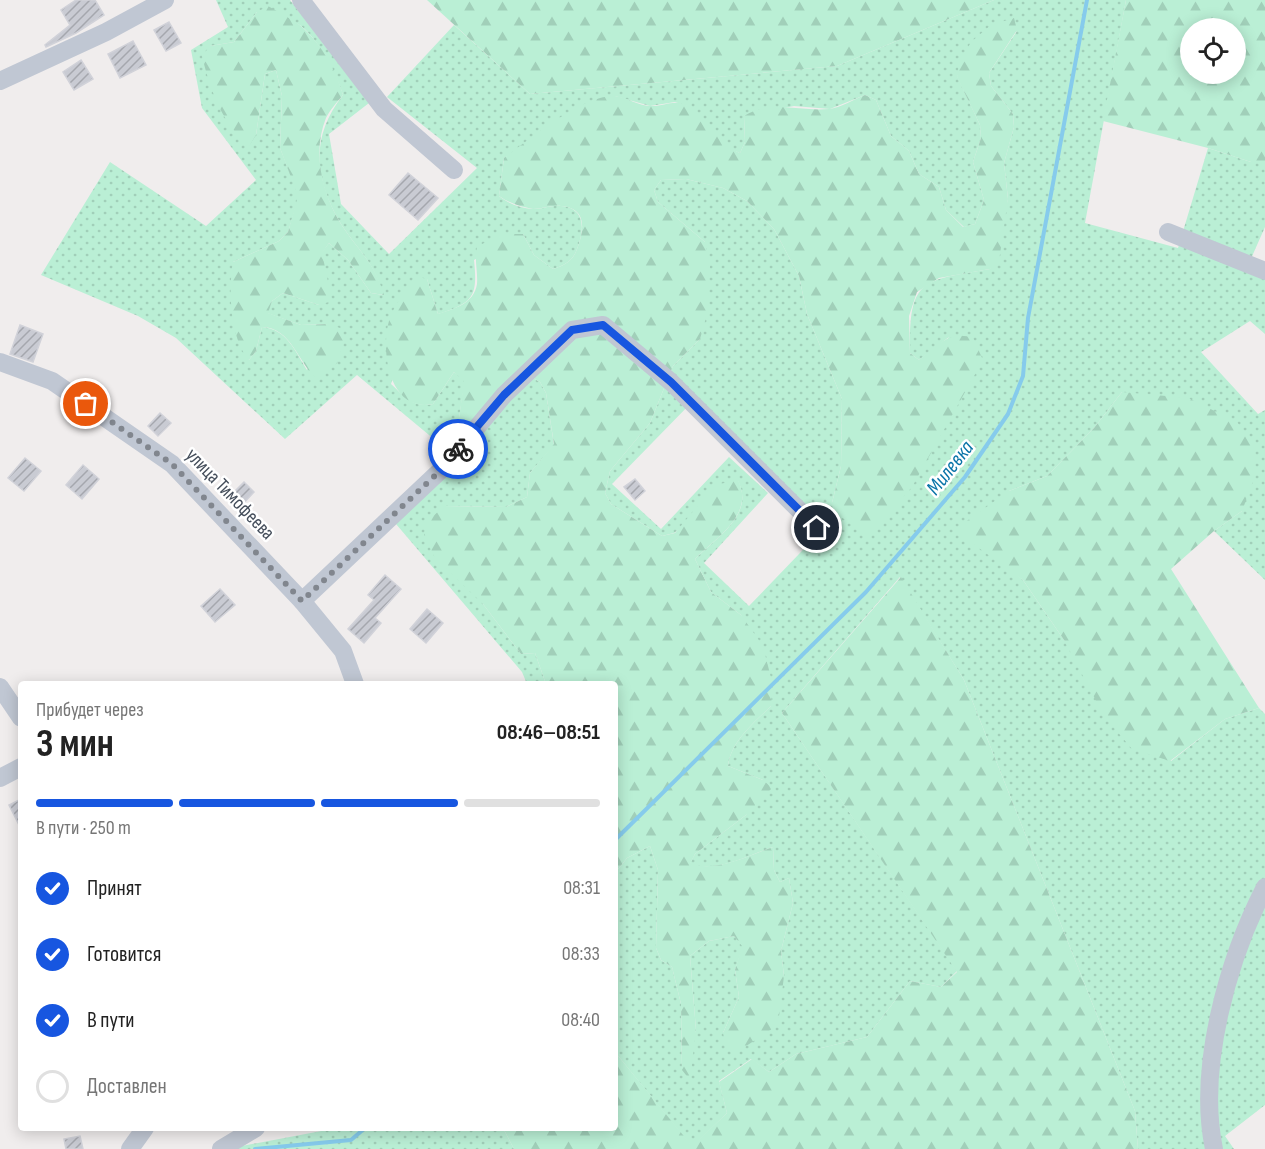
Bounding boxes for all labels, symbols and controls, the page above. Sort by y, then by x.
map controls [1180,18,1246,84]
button: locate [1180,18,1246,84]
pin [60,378,111,429]
icon: bag [69,387,102,420]
courier [428,419,488,479]
icon: bike [442,433,475,466]
water label: Милевка [921,436,979,500]
street label: улица Тимофеева [180,443,280,545]
pin [791,502,842,553]
icon: home [800,511,833,544]
text: Прибудет через [36,698,144,722]
text: 08:46–08:51 [497,719,600,746]
text: 3 мин [36,721,114,768]
text: В пути · 250 m [36,816,131,840]
icon: check [36,872,69,905]
text: Принят [87,875,142,902]
text: 08:31 [563,876,600,900]
icon: check [36,938,69,971]
text: Готовится [87,941,161,968]
text: 08:33 [562,942,600,966]
icon: check [36,1004,69,1037]
text: В пути [87,1007,135,1034]
text: 08:40 [561,1008,600,1032]
text: Доставлен [87,1073,167,1100]

